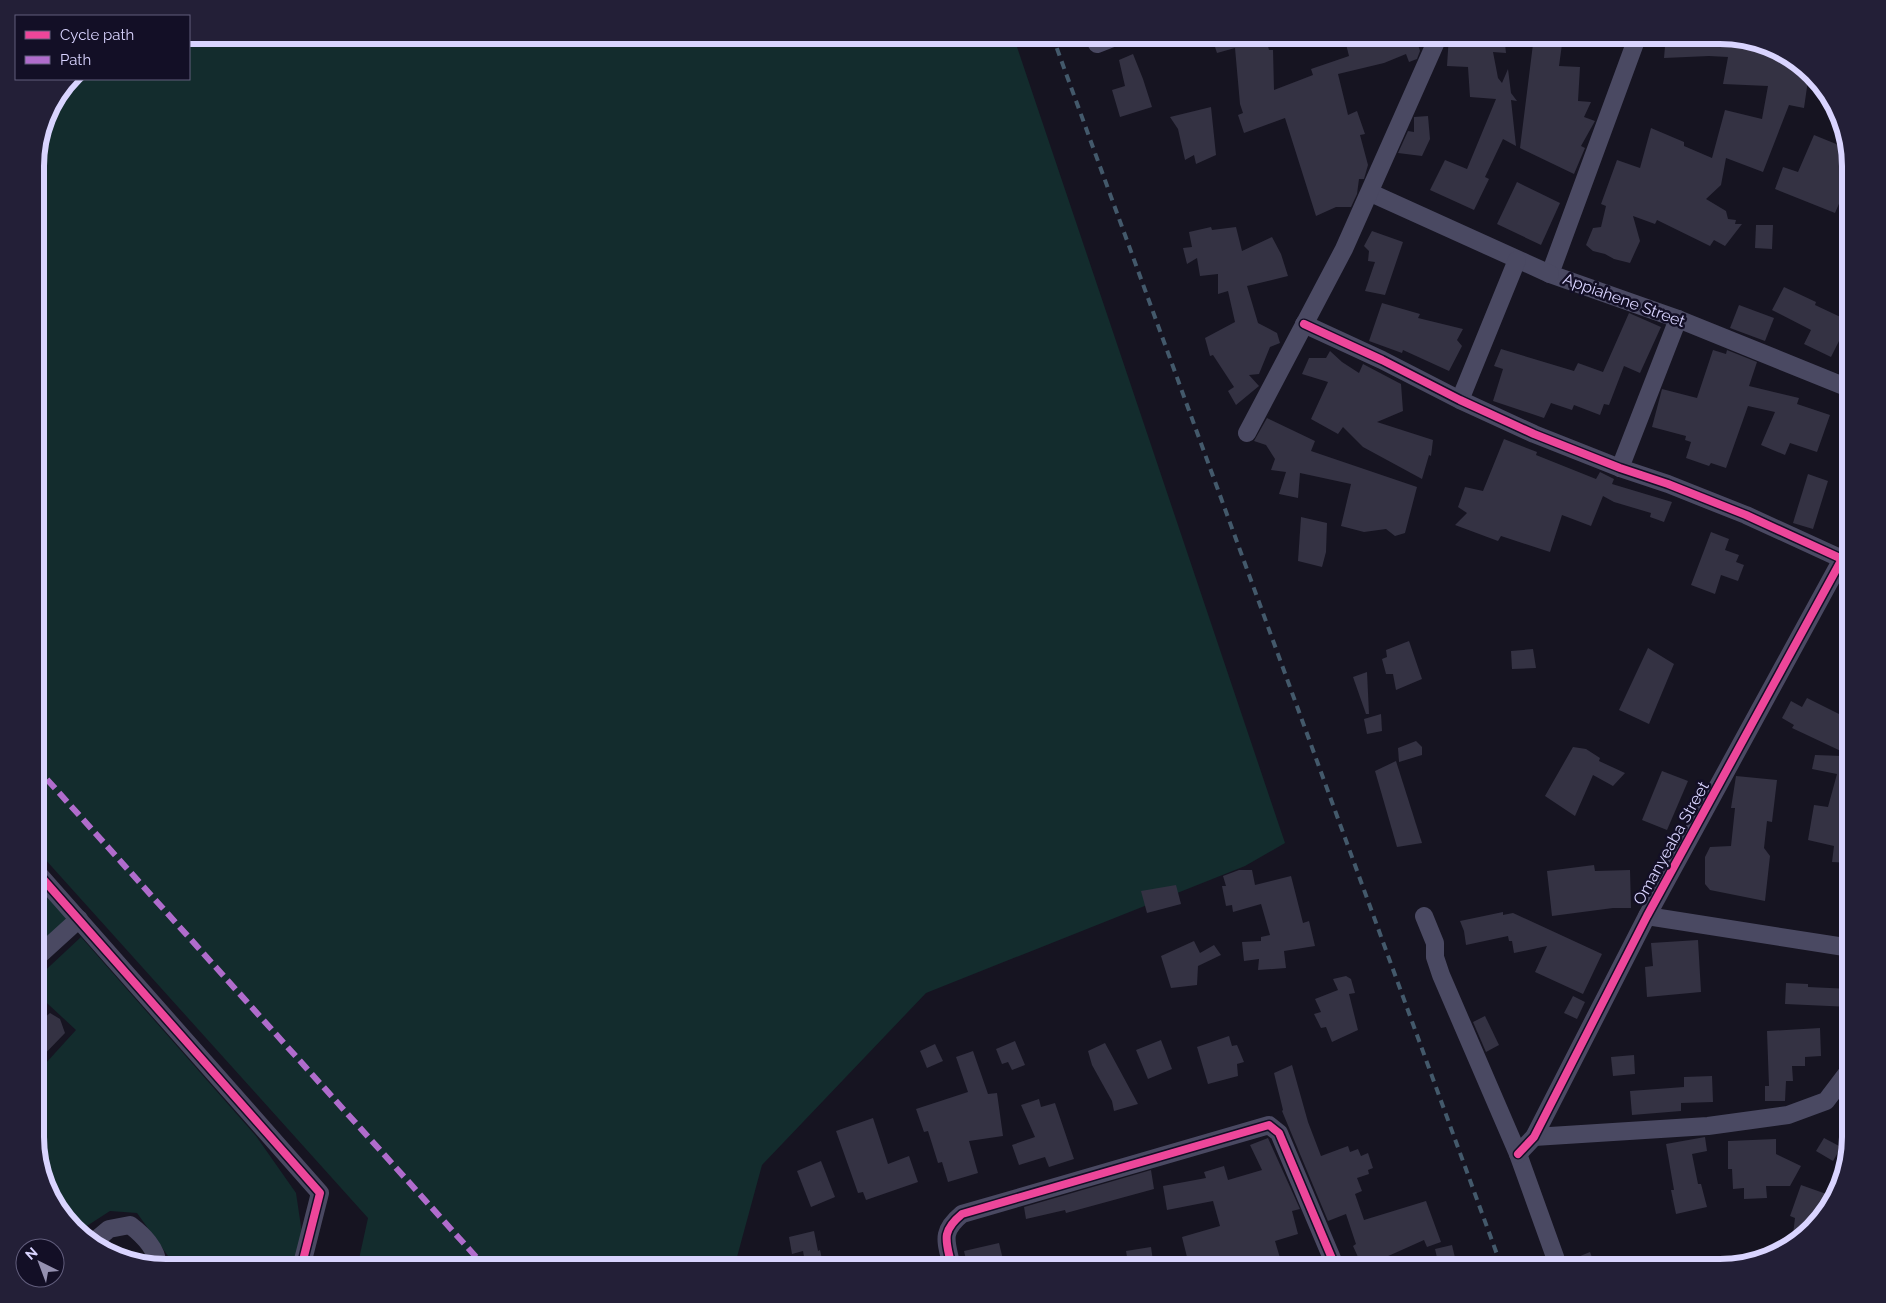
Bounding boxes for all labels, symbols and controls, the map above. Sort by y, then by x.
legend [15,15,190,80]
text: Cycle path [60,26,134,44]
text: Path [60,51,91,69]
street label: Appiahene Street [1560,269,1688,331]
street label: Omanyeaba Street [1629,777,1713,908]
north arrow [15,1238,65,1288]
text: N [22,1244,41,1263]

